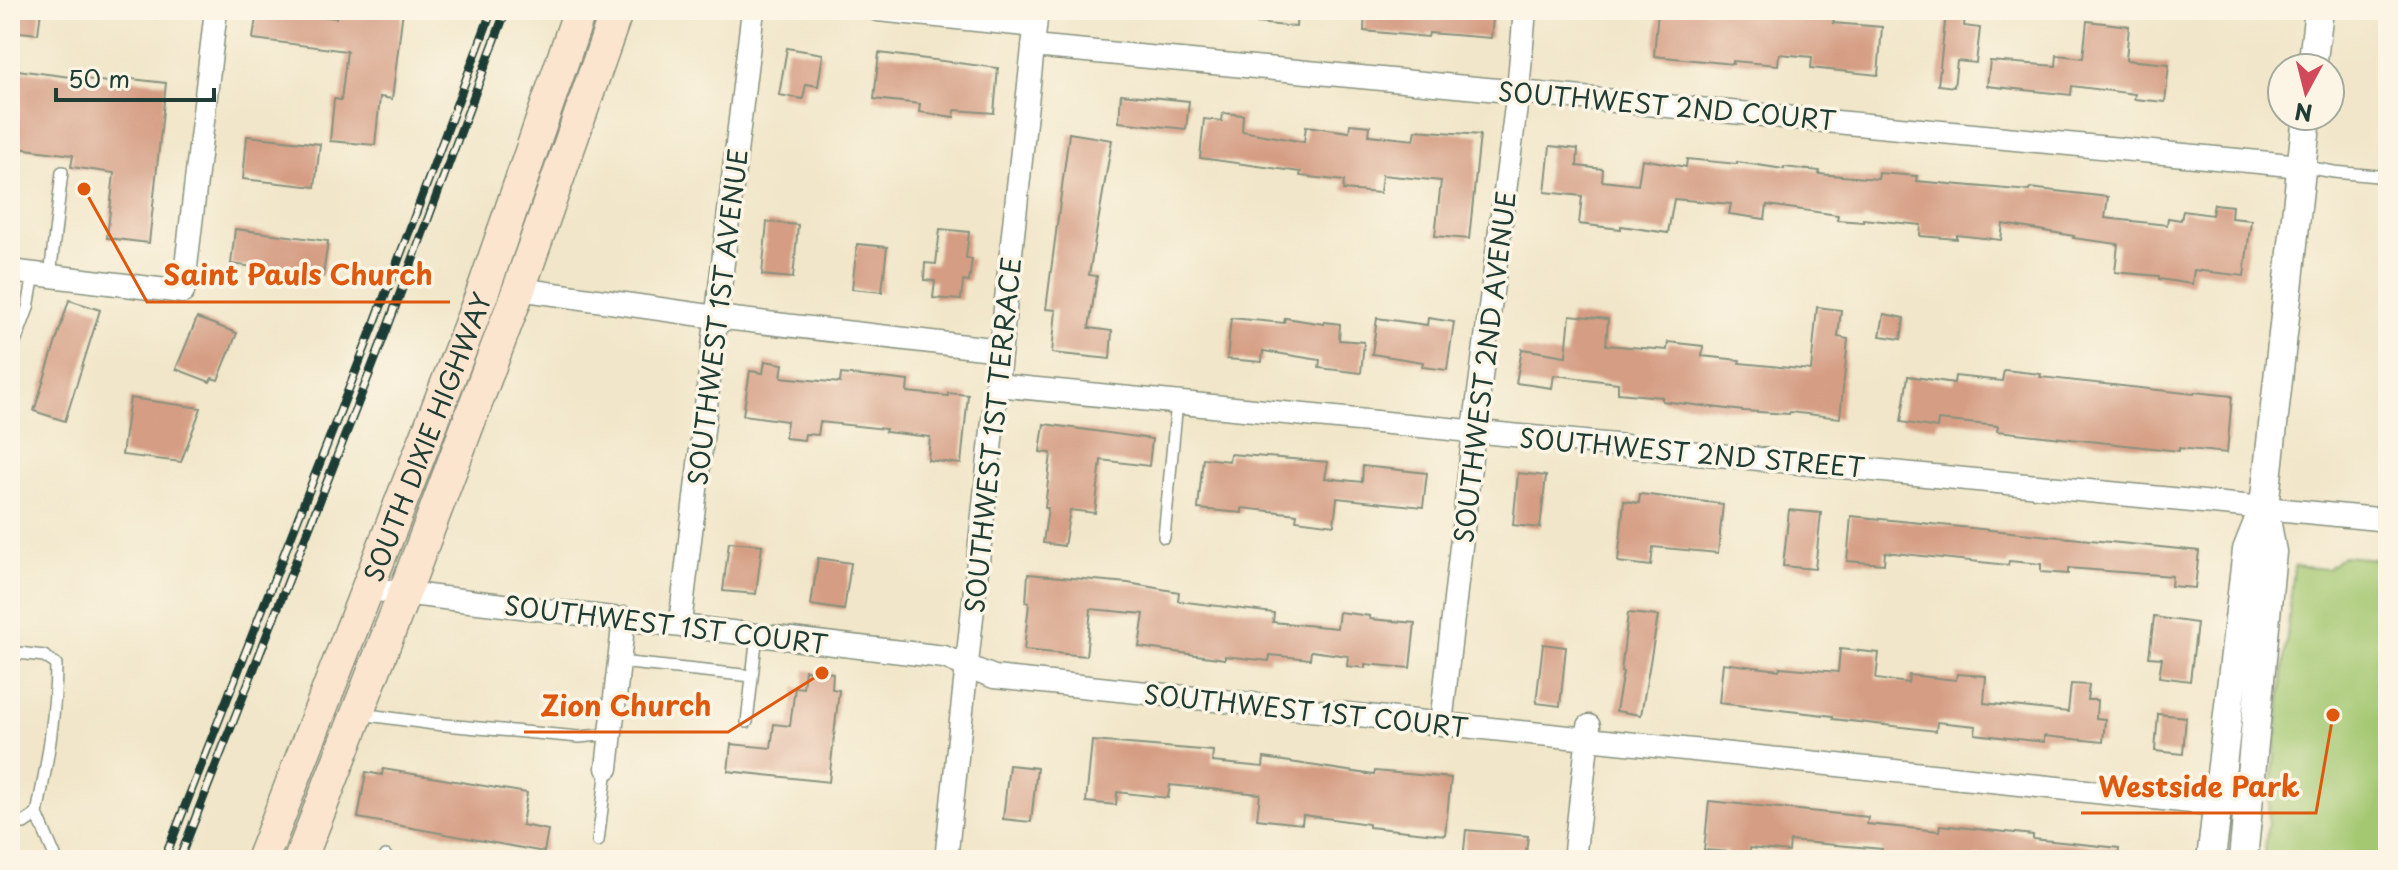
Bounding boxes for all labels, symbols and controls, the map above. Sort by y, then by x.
scale bar [56,52,214,102]
north arrow [2266,52,2346,132]
text: 50 m [68,60,130,96]
street label: SOUTHWEST 2ND COURT [1496,71,1838,139]
text: N [2293,96,2314,131]
street label: SOUTHWEST 1ST AVENUE [677,146,757,488]
street label: SOUTHWEST 2ND AVENUE [1443,189,1525,545]
callout: Saint Pauls Church [147,250,450,302]
text: Saint Pauls Church [163,252,433,295]
street label: SOUTHWEST 1ST TERRACE [954,255,1030,615]
street label: SOUTH DIXIE HIGHWAY [353,286,500,587]
street label: SOUTHWEST 2ND STREET [1518,417,1866,487]
street label: SOUTHWEST 1ST COURT [502,585,830,663]
street label: SOUTHWEST 1ST COURT [1142,674,1470,746]
callout: Zion Church [524,680,728,732]
text: Zion Church [540,683,712,726]
callout: Westside Park [2081,761,2316,813]
text: Westside Park [2098,764,2300,807]

